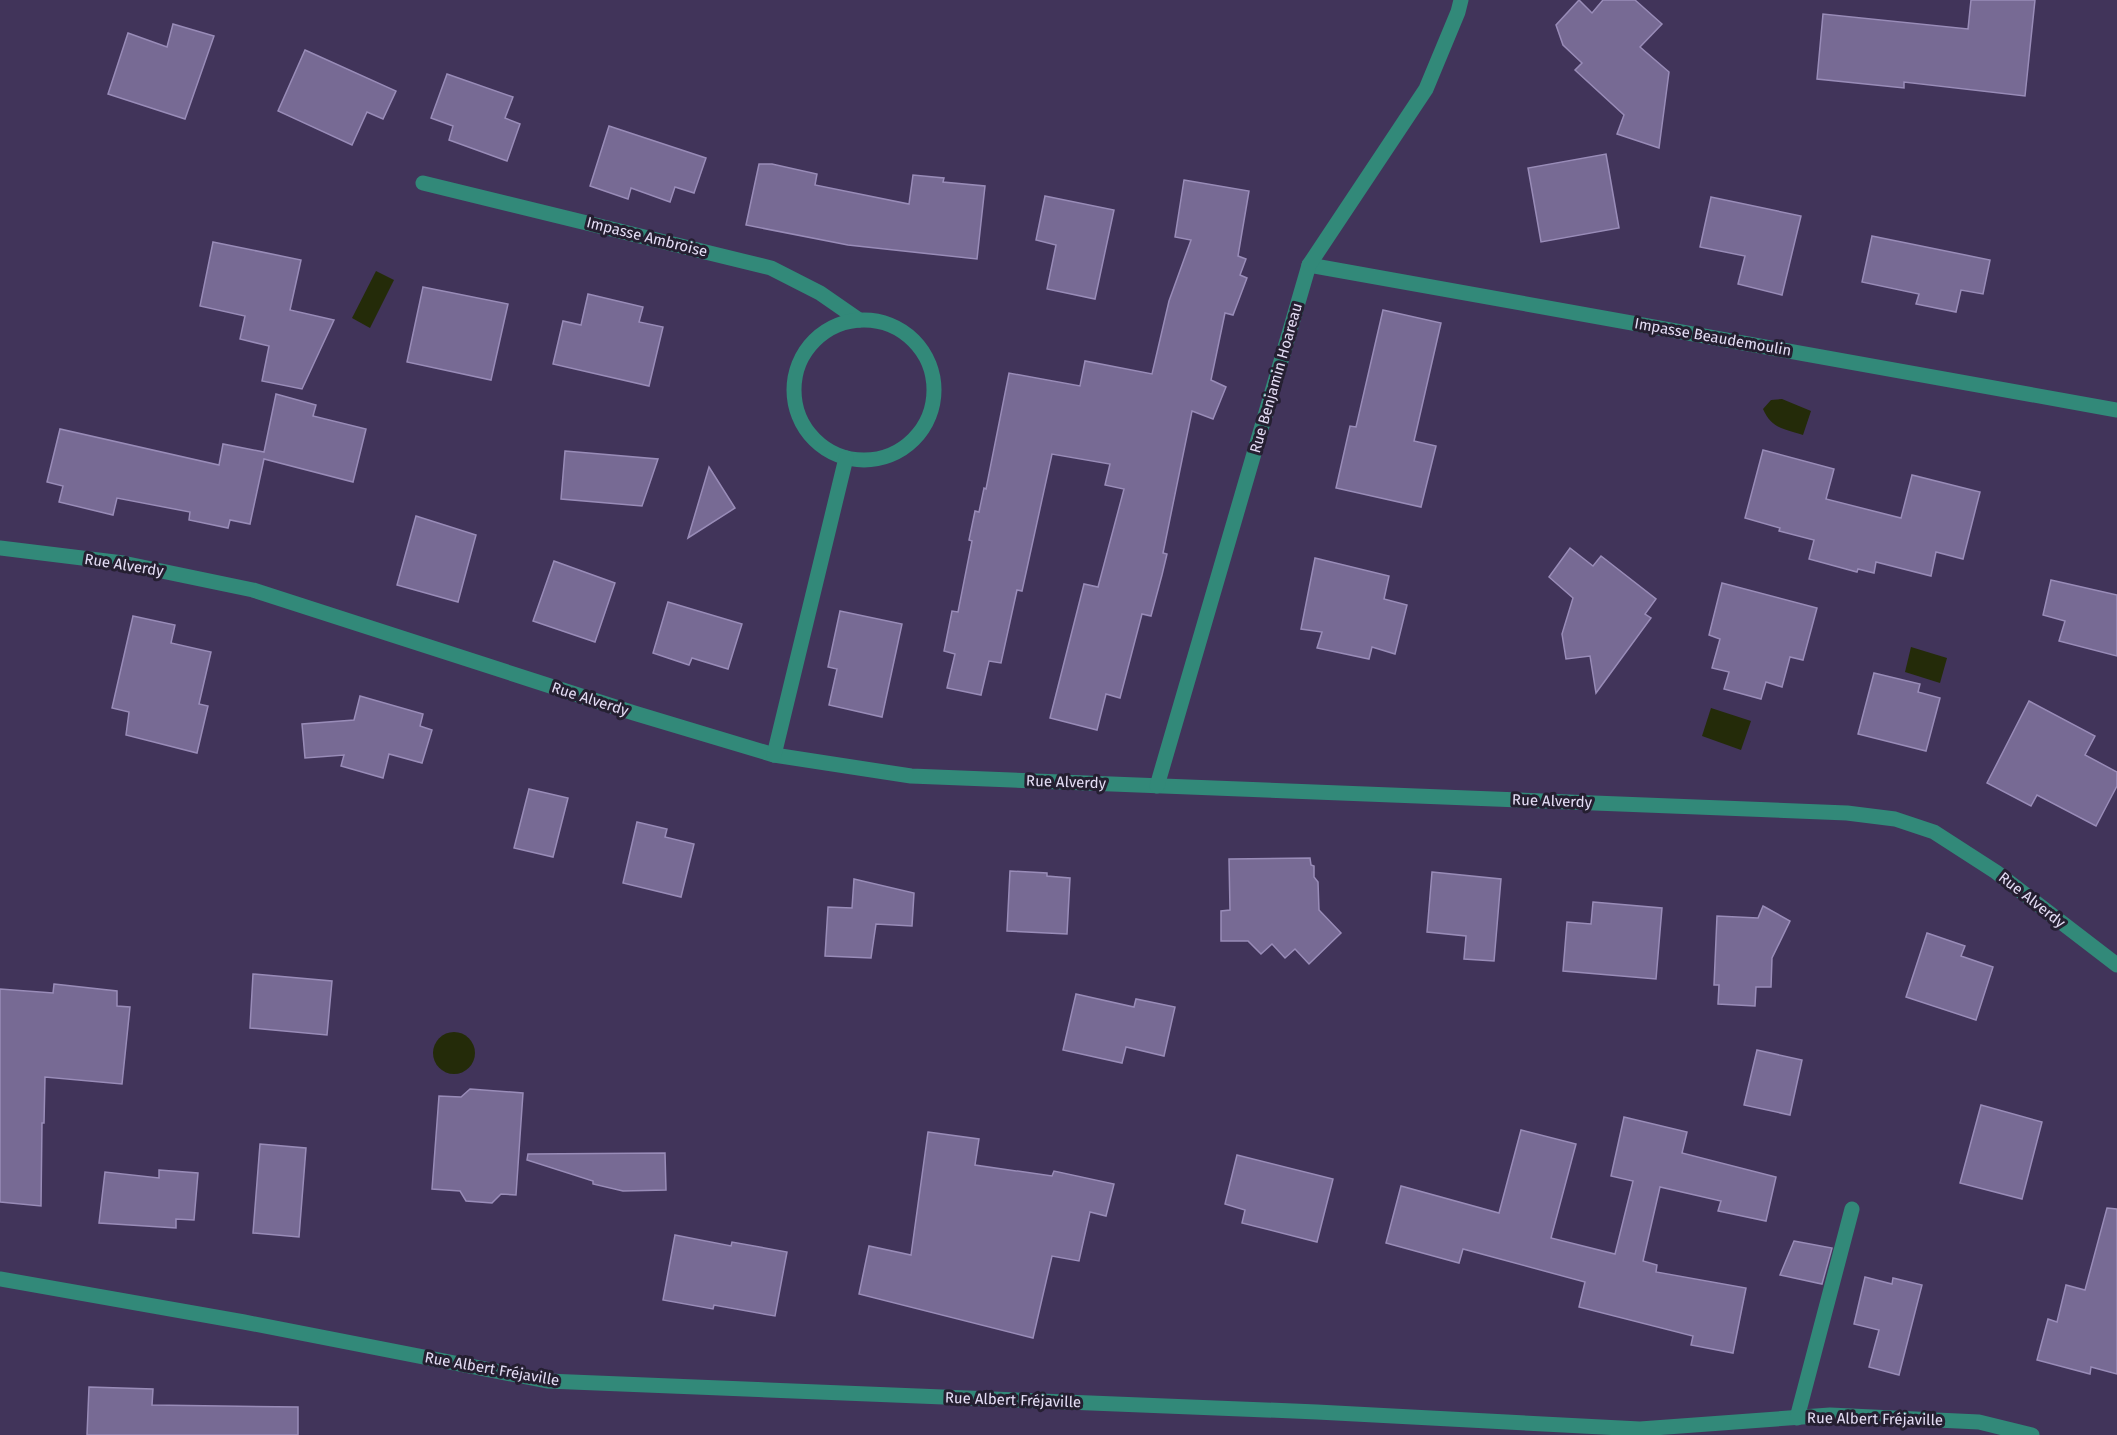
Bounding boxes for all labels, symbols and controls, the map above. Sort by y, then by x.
street label: Impasse Ambroise [585,213,709,261]
street label: Rue Benjamin Hoareau [1246,301,1306,455]
street label: Impasse Beaudemoulin [1633,314,1793,360]
street label: Rue Alverdy [83,550,166,580]
street label: Rue Alverdy [549,678,631,720]
street label: Rue Alverdy [1026,772,1107,792]
street label: Rue Alverdy [1512,791,1593,811]
street label: Rue Alverdy [1995,868,2070,932]
street label: Rue Albert Fréjaville [423,1348,561,1390]
street label: Rue Albert Fréjaville [945,1389,1081,1411]
street label: Rue Albert Fréjaville [1807,1409,1943,1429]

